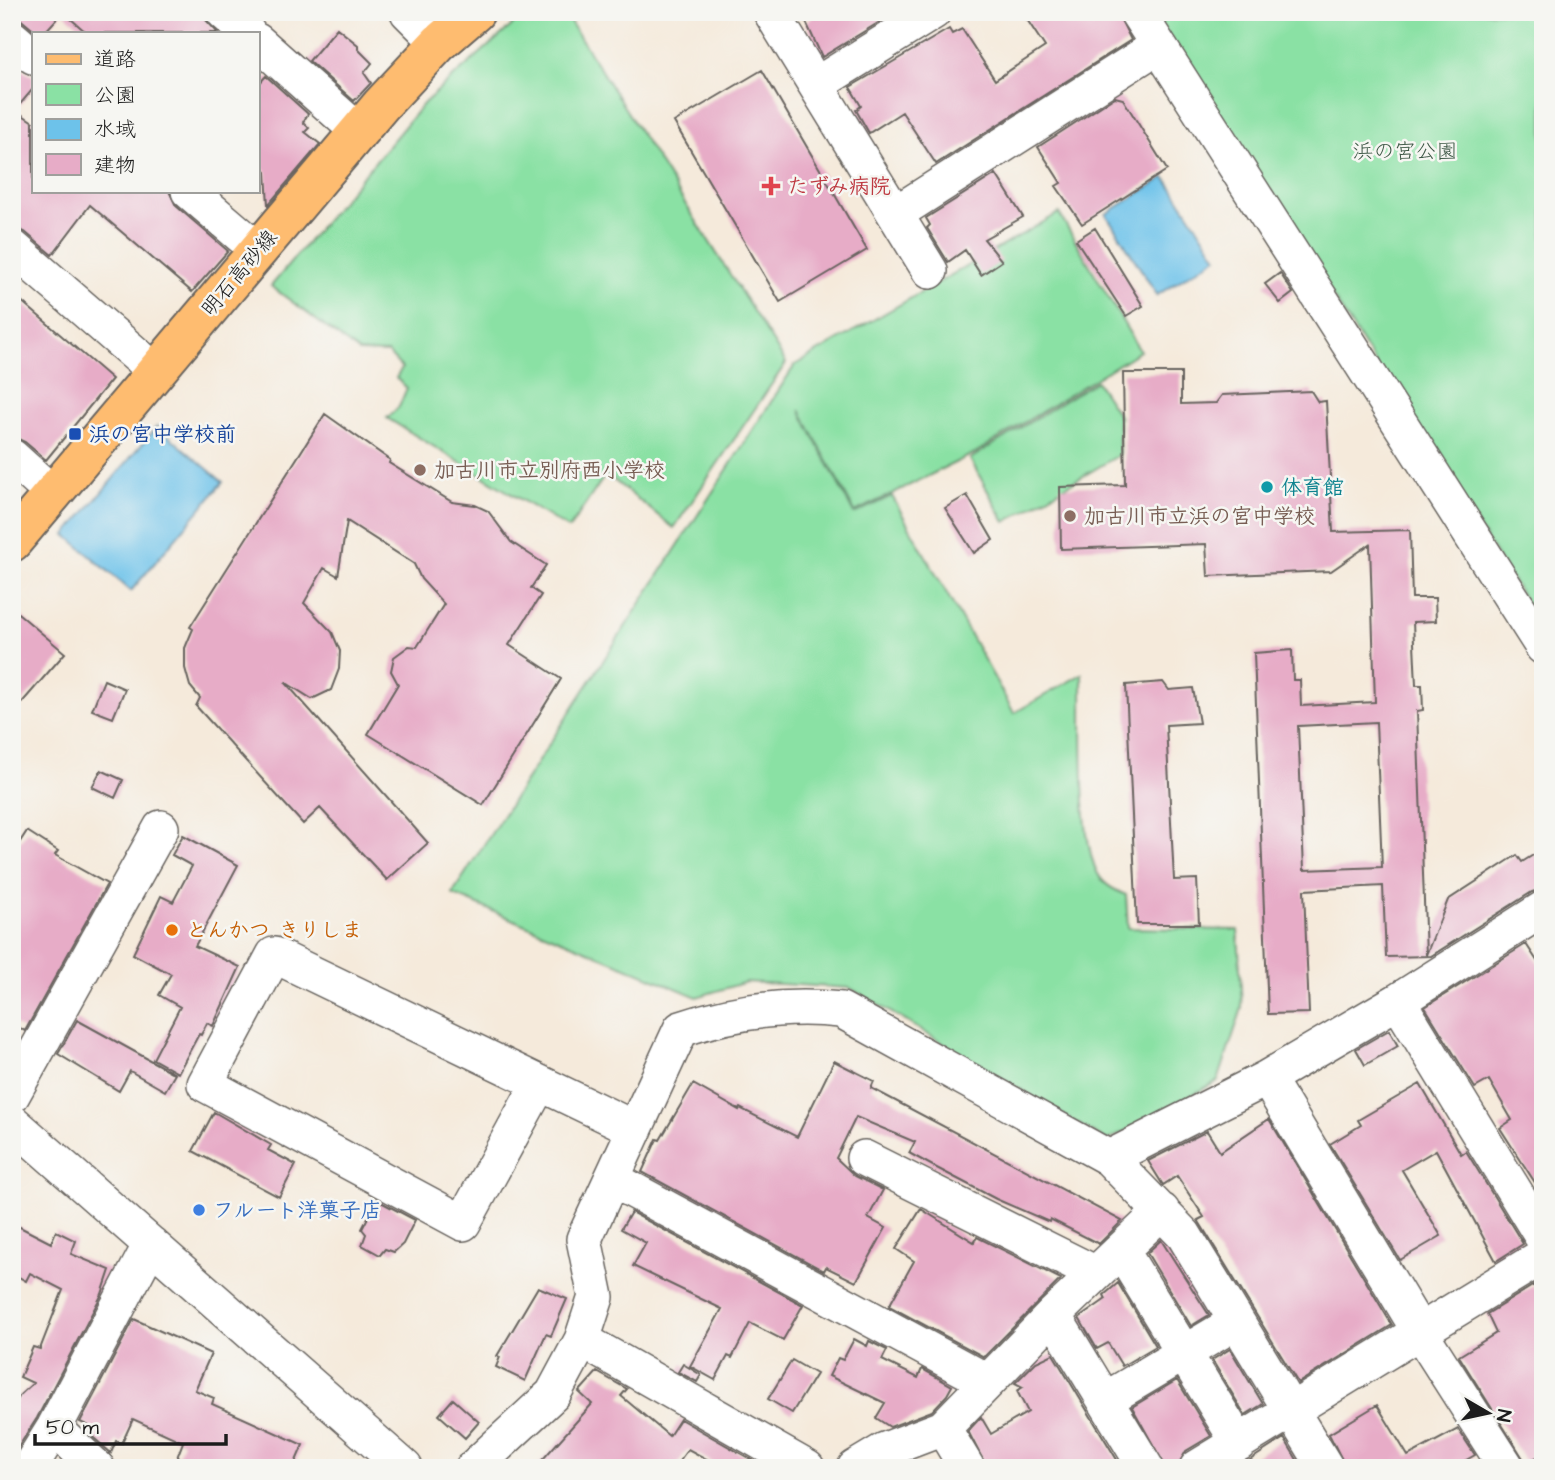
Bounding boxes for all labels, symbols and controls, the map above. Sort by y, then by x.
legend [32,32,259,192]
text: 道路 [94,45,136,74]
text: 公園 [94,81,136,110]
text: 水域 [94,115,136,144]
park label: 浜の宮公園 [1353,137,1458,166]
text: 建物 [94,151,136,180]
place label: たずみ病院 [787,172,891,201]
marker: たずみ病院 [761,176,781,196]
street label: 明石高砂線 [195,224,284,323]
place label: 浜の宮中学校前 [89,420,236,449]
marker: 浜の宮中学校前 [67,426,83,442]
place label: 加古川市立別府西小学校 [434,456,665,485]
marker: 加古川市立別府西小学校 [412,462,428,478]
place label: 体育館 [1281,473,1344,502]
marker: 体育館 [1259,479,1275,495]
place label: 加古川市立浜の宮中学校 [1084,502,1315,531]
marker: 加古川市立浜の宮中学校 [1062,508,1078,524]
place label: とんかつ きりしま [186,916,362,945]
marker: とんかつ きりしま [164,922,180,938]
place label: フルート洋菓子店 [213,1196,381,1225]
marker: フルート洋菓子店 [191,1202,207,1218]
north arrow [1454,1378,1524,1448]
scale bar [35,1403,226,1447]
text: N [1489,1407,1518,1424]
text: 50 m [46,1413,100,1442]

